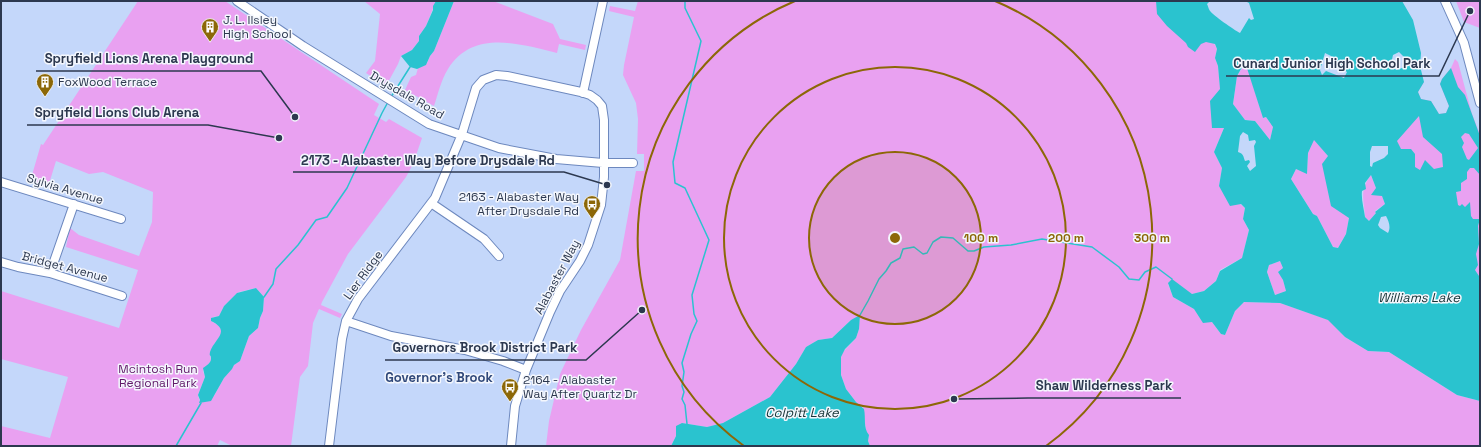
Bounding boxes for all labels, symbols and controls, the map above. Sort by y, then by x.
place label: J. L. Ilsley High School [223,12,292,42]
building icon: J. L. Ilsley High School [200,17,220,42]
callout: Spryfield Lions Arena Playground [36,46,261,71]
text: Spryfield Lions Arena Playground [45,50,253,67]
callout: Cunard Junior High School Park [1226,51,1439,76]
text: Cunard Junior High School Park [1233,55,1431,72]
street label: Drysdale Road [367,67,447,123]
building icon: FoxWood Terrace [35,72,55,97]
place label: FoxWood Terrace [58,74,157,90]
callout: Spryfield Lions Club Arena [27,100,208,125]
text: Spryfield Lions Club Arena [35,104,200,121]
callout: 2173 - Alabaster Way Before Drysdale Rd [293,147,564,172]
text: 2173 - Alabaster Way Before Drysdale Rd [301,152,555,169]
street label: Sylvia Avenue [25,170,105,208]
place label: 2163 - Alabaster Way After Drysdale Rd [459,189,579,219]
bus stop icon: 2163 - Alabaster Way After Drysdale Rd [582,194,602,219]
text: 100 m [964,230,998,246]
text: 200 m [1048,230,1084,246]
text: 300 m [1134,230,1170,246]
centre of rings [888,231,902,245]
street label: Alabaster Way [531,237,583,317]
street label: Lier Ridge [340,247,386,303]
street label: Bridget Avenue [20,248,110,286]
water label: Williams Lake [1378,289,1461,306]
callout: Governors Brook District Park [385,335,586,360]
text: Governors Brook District Park [393,339,578,356]
park label: Mcintosh Run Regional Park [118,361,198,391]
district label: Governor's Brook [385,369,494,386]
place label: 2164 - Alabaster Way After Quartz Dr [523,372,637,402]
callout: Shaw Wilderness Park [1028,373,1181,398]
bus stop icon: 2164 - Alabaster Way After Quartz Dr [500,377,520,402]
text: Shaw Wilderness Park [1036,377,1173,394]
water label: Colpitt Lake [765,404,840,421]

